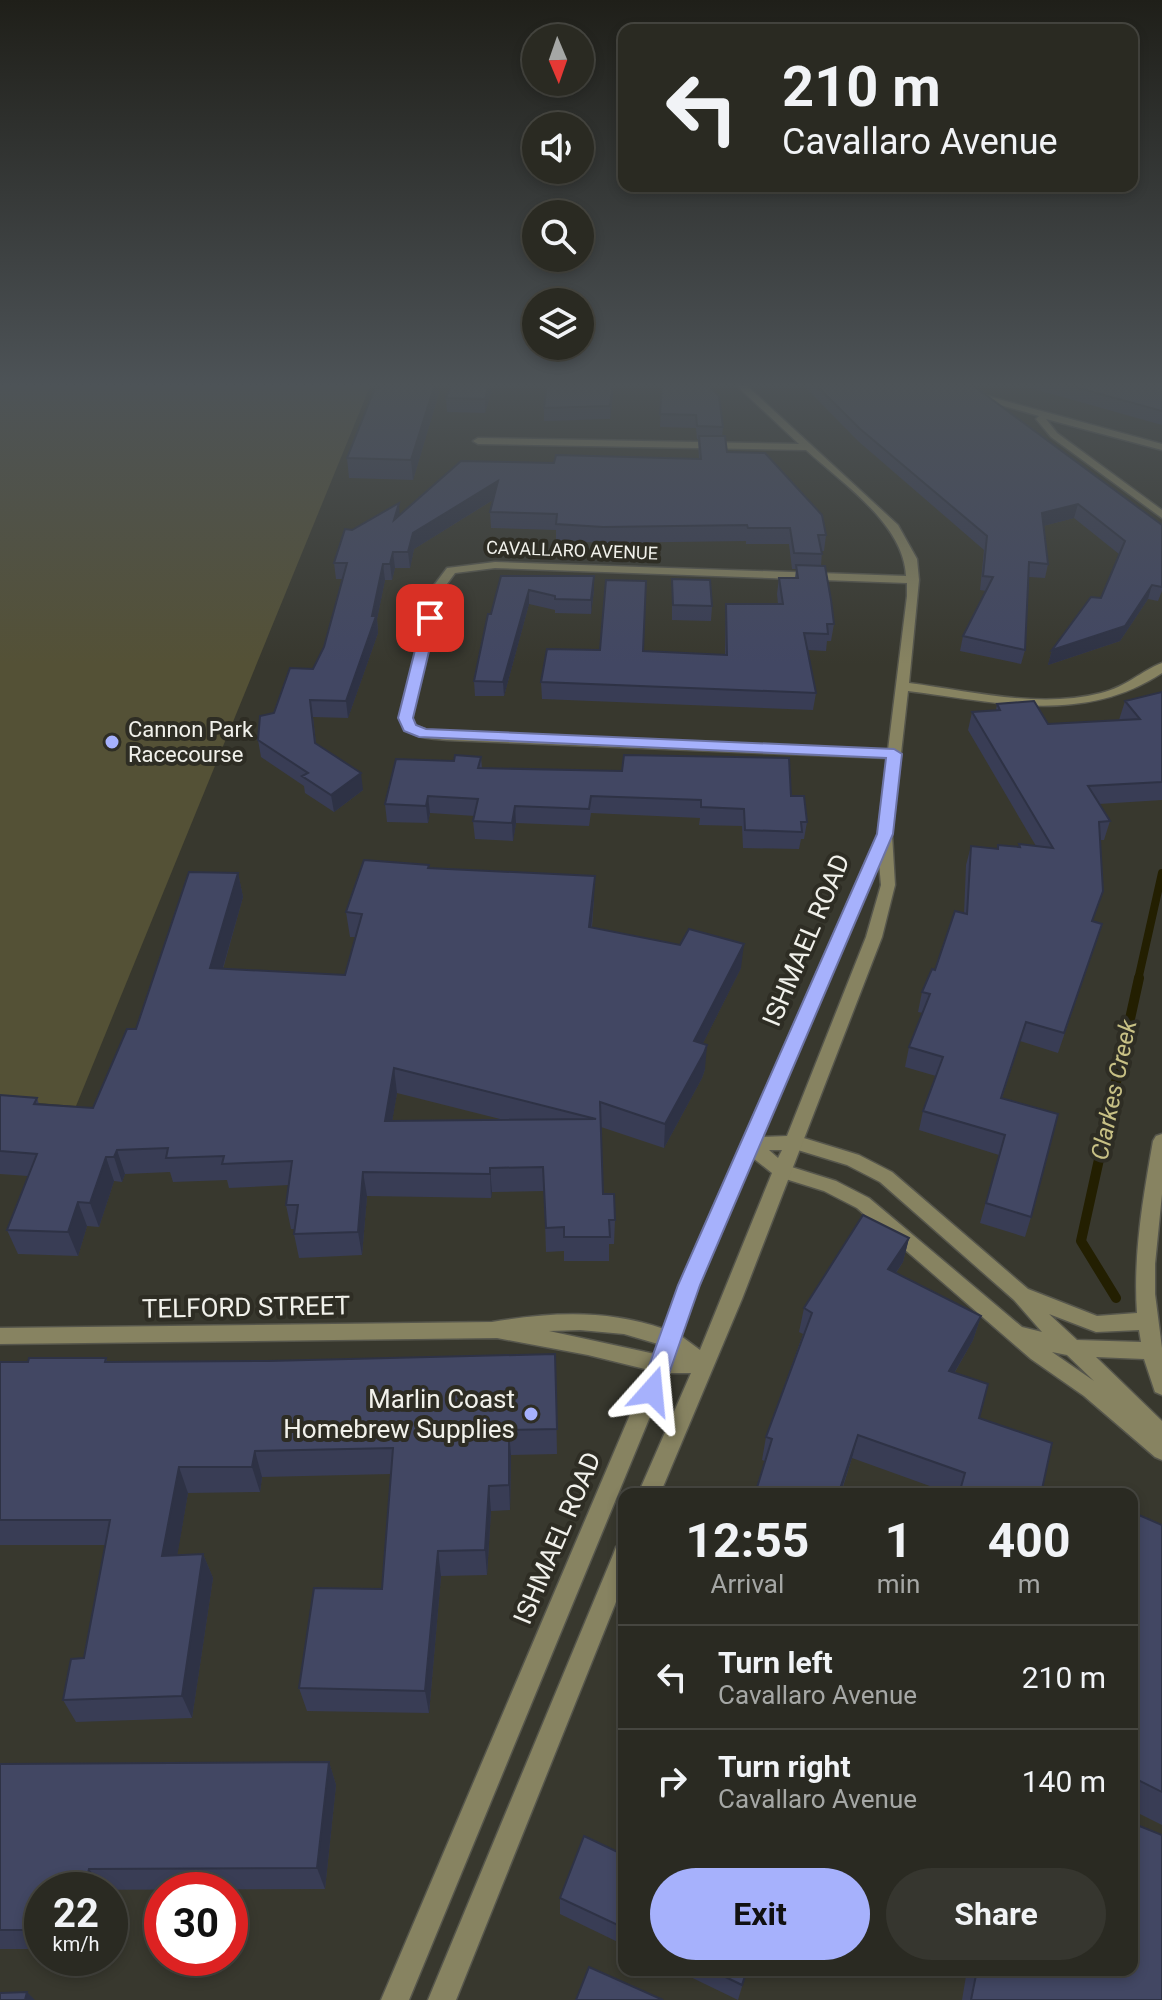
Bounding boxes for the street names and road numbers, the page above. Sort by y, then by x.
street label: CAVALLARO AVENUE [486,537,658,563]
street label: ISHMAEL ROAD [756,850,856,1030]
street label: TELFORD STREET [142,1290,350,1324]
street label: ISHMAEL ROAD [507,1448,607,1628]

